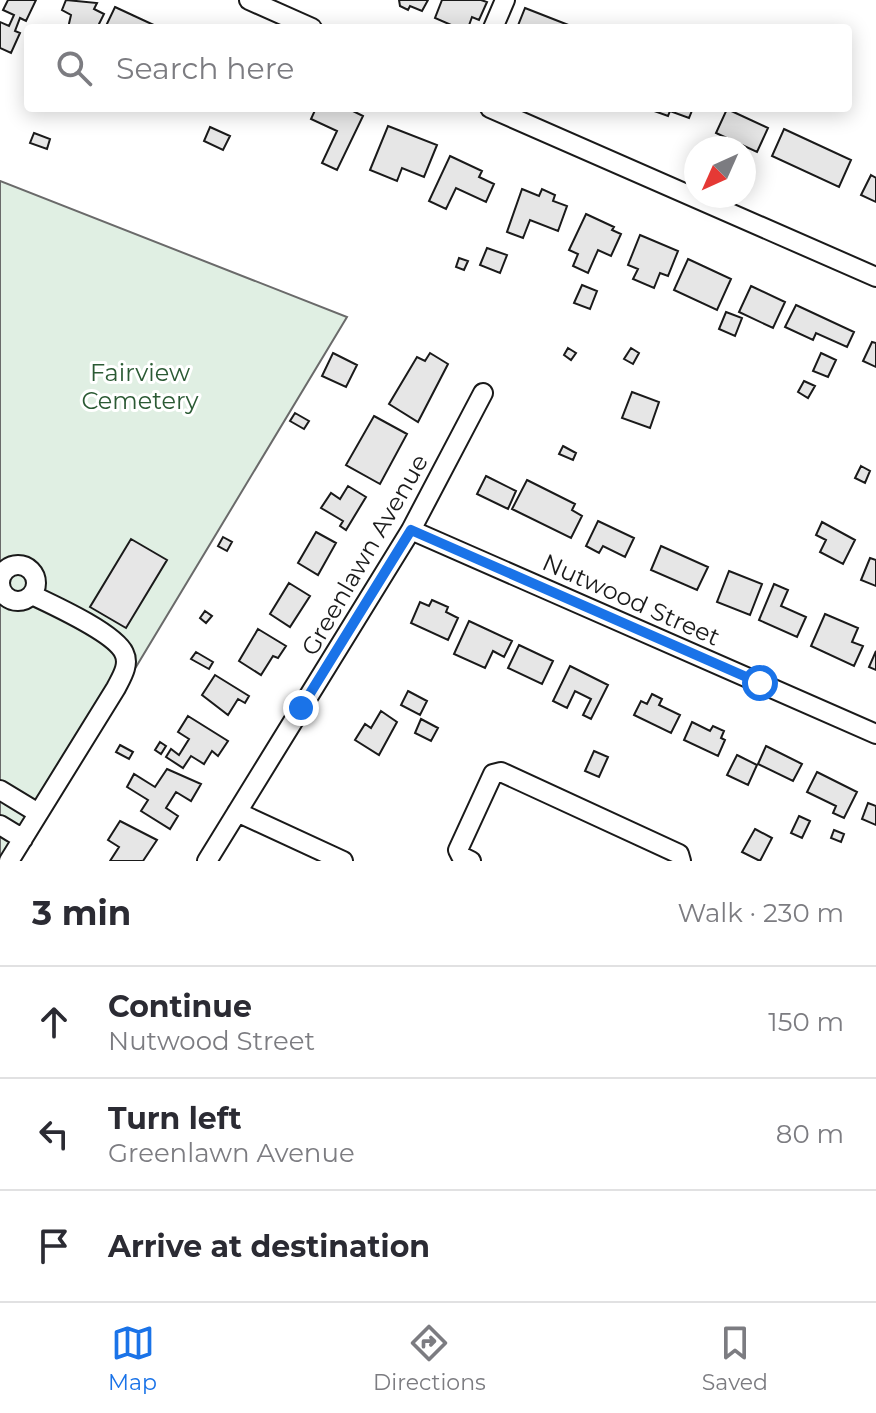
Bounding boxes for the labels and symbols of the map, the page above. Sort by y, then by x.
north arrow [684,136,756,208]
park label: Fairview Cemetery [81,358,199,415]
street label: Greenlawn Avenue [295,449,434,661]
street label: Nutwood Street [538,547,725,652]
route start [742,665,778,701]
route end [283,690,319,726]

